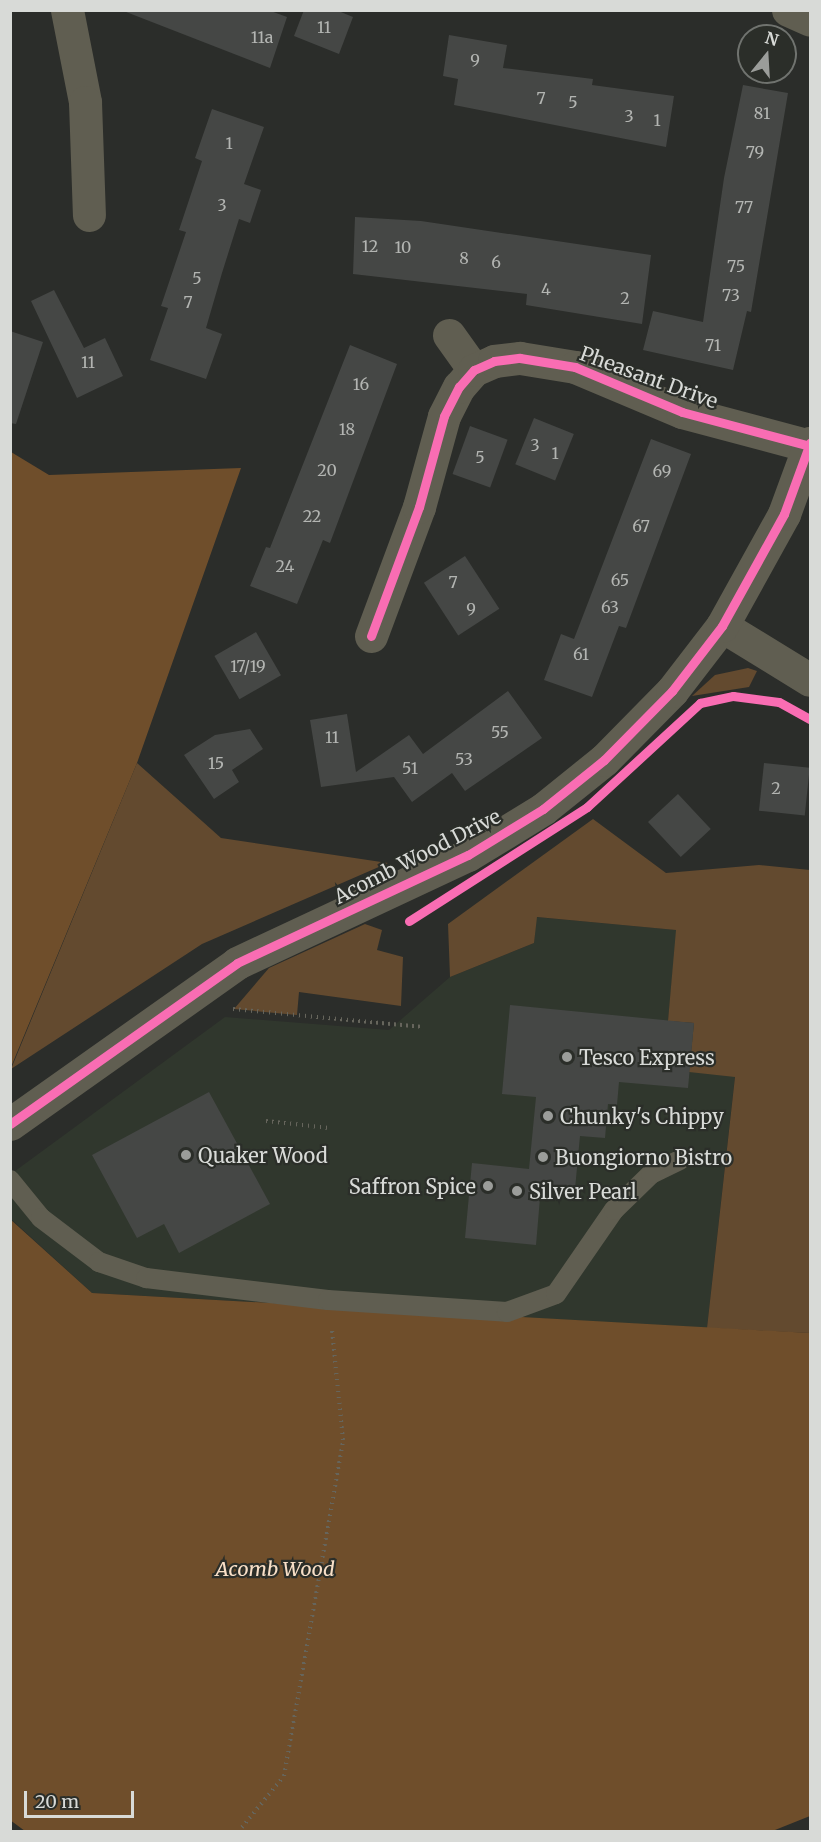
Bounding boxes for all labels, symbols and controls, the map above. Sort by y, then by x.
house number: 11 [317,17,331,37]
north arrow [737,24,797,84]
house number: 11a [251,27,273,47]
text: N [763,27,781,50]
house number: 9 [470,50,480,70]
house number: 7 [536,88,546,108]
house number: 5 [568,92,578,112]
house number: 81 [754,103,770,123]
house number: 3 [624,106,634,126]
house number: 1 [653,110,661,130]
house number: 1 [225,133,233,153]
house number: 79 [746,142,764,162]
house number: 3 [217,195,227,215]
house number: 77 [735,197,753,217]
house number: 12 [362,236,378,256]
house number: 10 [395,237,411,257]
house number: 8 [459,248,469,268]
house number: 6 [491,252,501,272]
house number: 75 [727,256,745,276]
house number: 5 [192,268,202,288]
house number: 4 [541,279,551,299]
house number: 73 [722,285,740,305]
house number: 2 [620,288,630,308]
house number: 7 [183,292,193,312]
house number: 71 [705,335,721,355]
street label: Pheasant Drive [577,341,721,413]
house number: 11 [81,352,95,372]
house number: 16 [353,374,369,394]
house number: 18 [339,419,355,439]
house number: 3 [530,435,540,455]
house number: 1 [551,443,559,463]
house number: 5 [475,447,485,467]
house number: 20 [317,460,337,480]
house number: 69 [653,461,671,481]
house number: 22 [303,506,321,526]
house number: 67 [632,516,650,536]
house number: 24 [276,556,294,576]
house number: 65 [611,570,629,590]
house number: 7 [448,572,458,592]
house number: 63 [601,597,619,617]
house number: 9 [466,599,476,619]
house number: 61 [573,644,589,664]
house number: 17/19 [230,656,266,676]
house number: 55 [491,722,509,742]
house number: 11 [325,727,339,747]
house number: 53 [455,749,473,769]
house number: 15 [208,753,224,773]
house number: 51 [402,758,418,778]
house number: 2 [771,778,781,798]
street label: Acomb Wood Drive [330,804,504,908]
place label: Tesco Express [579,1045,715,1069]
marker: Tesco Express [560,1050,574,1064]
place label: Chunky's Chippy [560,1104,724,1128]
marker: Chunky's Chippy [541,1109,555,1123]
place label: Quaker Wood [198,1143,328,1167]
place label: Buongiorno Bistro [555,1145,732,1169]
marker: Quaker Wood [179,1148,193,1162]
marker: Buongiorno Bistro [536,1150,550,1164]
place label: Saffron Spice [349,1174,476,1198]
marker: Saffron Spice [481,1179,495,1193]
place label: Silver Pearl [529,1179,637,1203]
marker: Silver Pearl [510,1184,524,1198]
park label: Acomb Wood [215,1556,335,1580]
scale bar [27,1779,136,1817]
text: 20 m [35,1790,79,1813]

